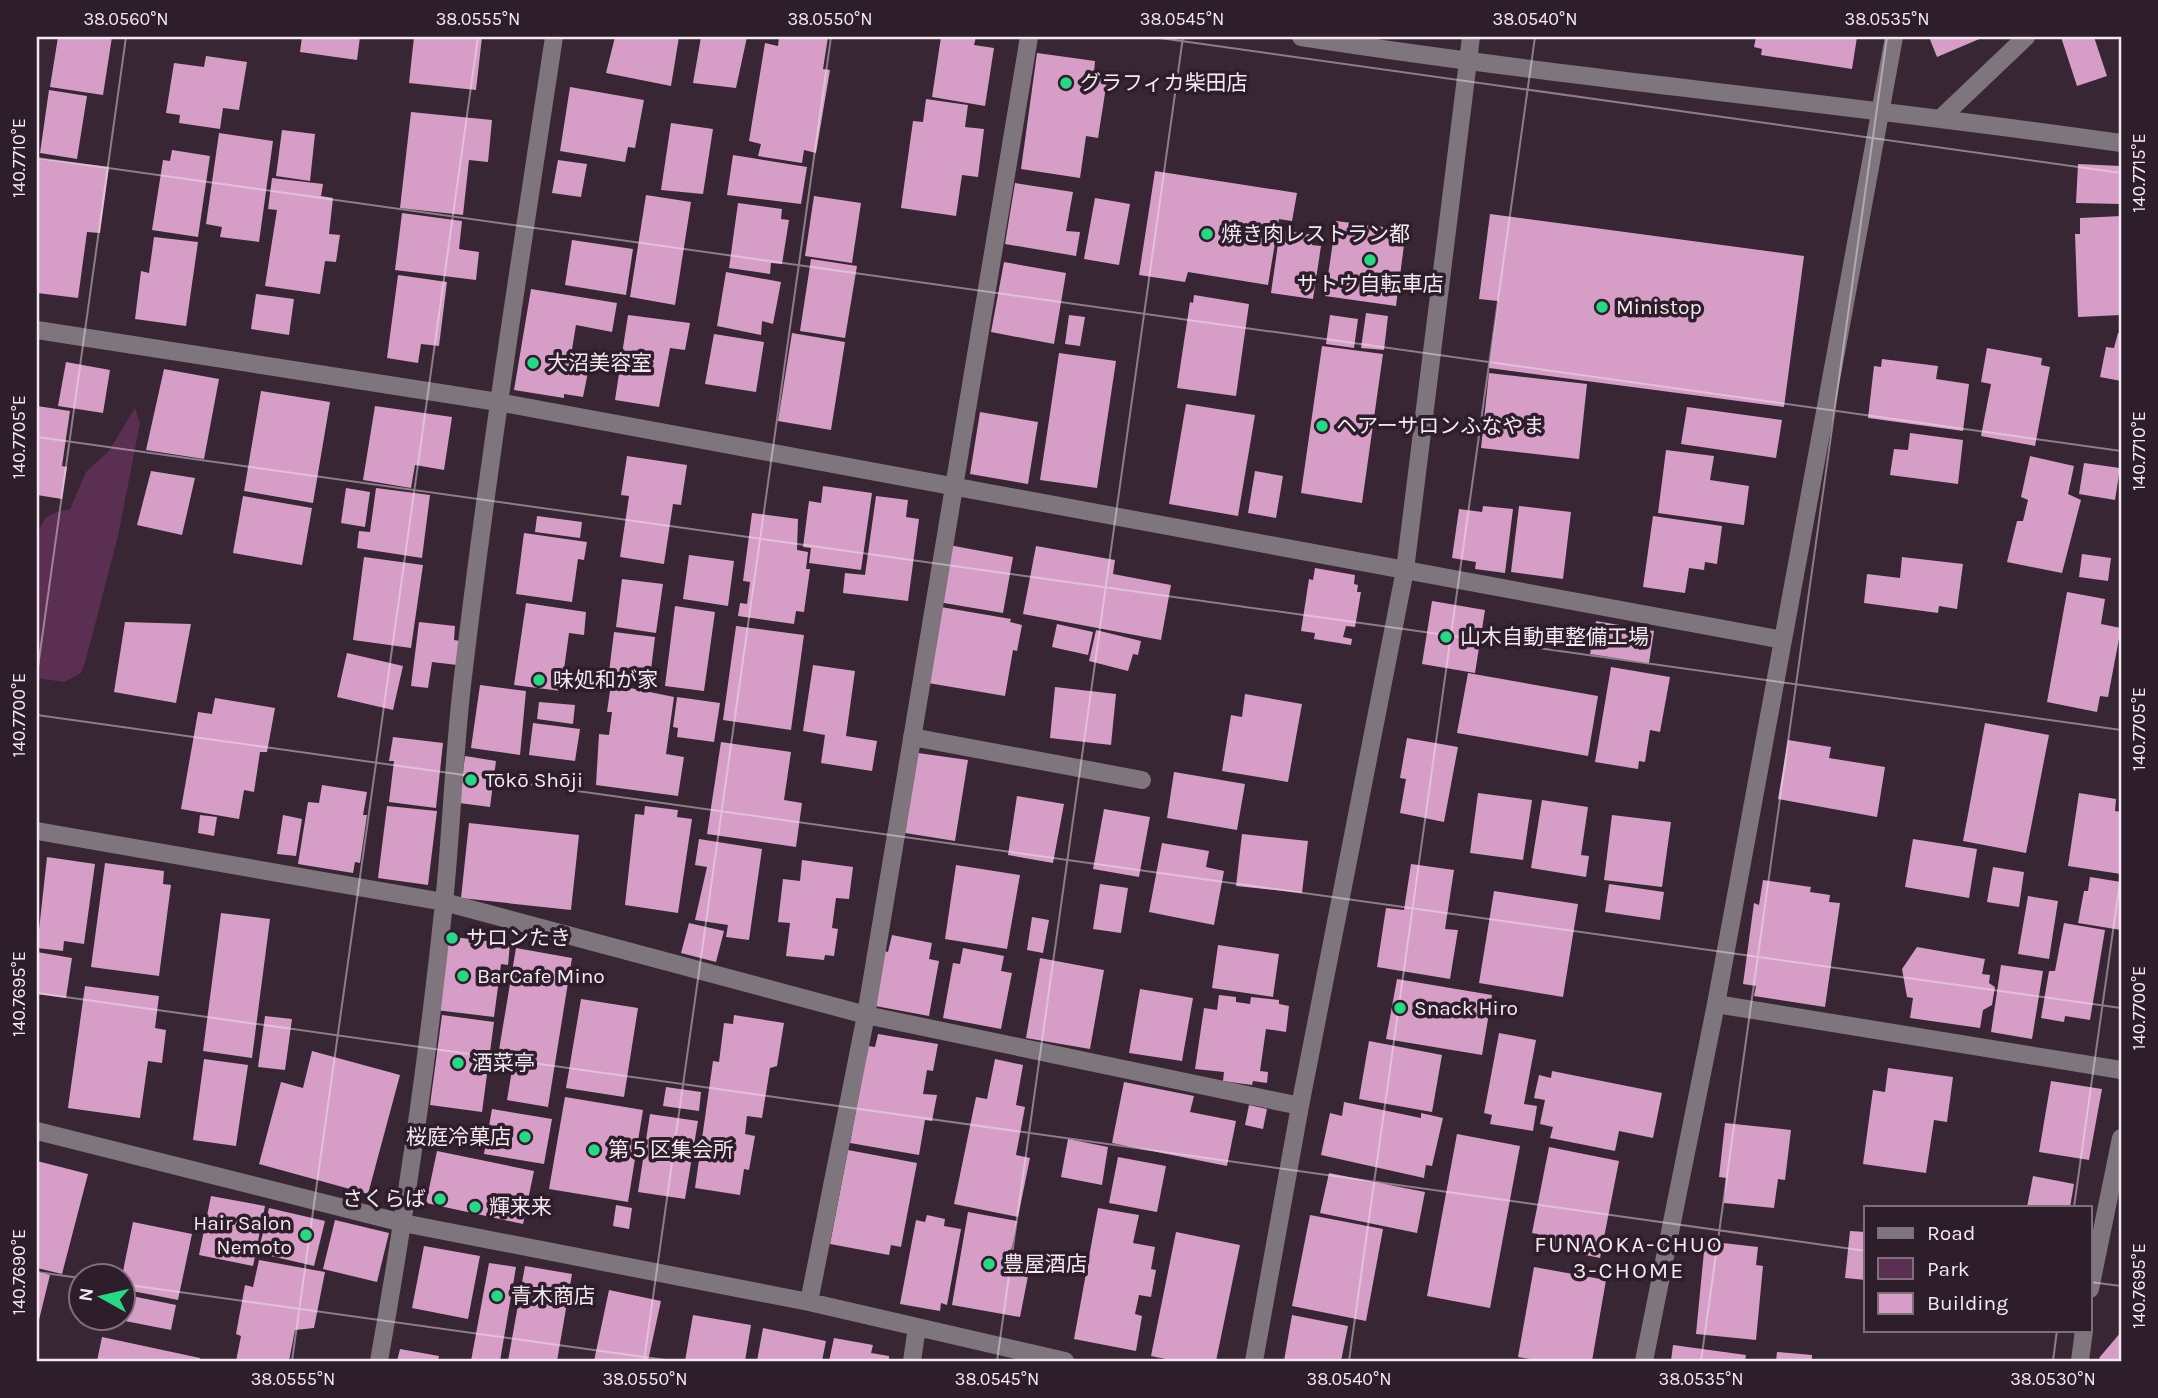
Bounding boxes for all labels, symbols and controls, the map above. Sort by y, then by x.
text: 38.0560°N [83,8,169,30]
text: 38.0555°N [436,8,520,30]
text: 38.0550°N [787,8,873,30]
text: 38.0545°N [1140,8,1224,30]
text: 38.0540°N [1493,8,1577,30]
text: 38.0535°N [1845,8,1929,30]
place label: グラフィカ柴田店 [1080,71,1248,95]
marker: グラフィカ柴田店 [1058,75,1074,91]
text: 140.7710°E [8,118,30,198]
text: 140.7715°E [2128,133,2150,213]
place label: 焼き肉レストラン都 [1221,222,1410,246]
marker: 焼き肉レストラン都 [1199,226,1215,242]
marker: サトウ自転車店 [1362,252,1378,268]
place label: サトウ自転車店 [1297,272,1444,296]
place label: Ministop [1616,295,1702,319]
marker: Ministop [1594,299,1610,315]
place label: 大沼美容室 [547,351,652,375]
marker: 大沼美容室 [525,355,541,371]
text: 140.7705°E [8,395,30,479]
text: 140.7710°E [2128,411,2150,491]
place label: ヘアーサロンふなやま [1336,414,1544,438]
marker: ヘアーサロンふなやま [1314,418,1330,434]
place label: 山木自動車整備工場 [1460,625,1649,649]
marker: 山木自動車整備工場 [1438,629,1454,645]
place label: 味処和が家 [553,668,658,692]
marker: 味処和が家 [531,672,547,688]
text: 140.7700°E [8,673,30,757]
text: 140.7705°E [2128,687,2150,771]
place label: Tōkō Shōji [485,768,583,792]
marker: Tōkō Shōji [463,772,479,788]
place label: サロンたき [466,926,571,950]
marker: サロンたき [444,930,460,946]
text: 140.7695°E [8,951,30,1037]
place label: BarCafe Mino [477,964,605,988]
text: 140.7700°E [2128,966,2150,1050]
marker: BarCafe Mino [455,968,471,984]
place label: Snack Hiro [1414,996,1518,1020]
marker: Snack Hiro [1392,1000,1408,1016]
place label: 酒菜亭 [472,1051,535,1075]
marker: 酒菜亭 [450,1055,466,1071]
place label: 桜庭冷菓店 [406,1125,511,1149]
marker: 桜庭冷菓店 [517,1129,533,1145]
place label: 第５区集会所 [608,1138,734,1162]
marker: 第５区集会所 [586,1142,602,1158]
place label: さくらば [342,1187,426,1211]
marker: さくらば [432,1191,448,1207]
place label: 輝来来 [489,1195,552,1219]
marker: 輝来来 [467,1199,483,1215]
legend [1864,1206,2092,1332]
place label: Hair Salon Nemoto [193,1211,292,1259]
text: Road [1927,1221,1975,1245]
marker: Hair Salon Nemoto [298,1227,314,1243]
text: 140.7690°E [8,1229,30,1315]
district label: FUNAOKA-CHUO 3-CHOME [1534,1231,1724,1284]
text: 140.7695°E [2128,1243,2150,1329]
place label: 豊屋酒店 [1003,1252,1087,1276]
marker: 豊屋酒店 [981,1256,997,1272]
text: Park [1927,1257,1970,1281]
north arrow [66,1262,136,1332]
place label: 青木商店 [511,1284,595,1308]
text: N [74,1286,98,1303]
marker: 青木商店 [489,1288,505,1304]
text: Building [1927,1291,2008,1315]
text: 38.0555°N [251,1368,335,1390]
text: 38.0550°N [602,1368,688,1390]
text: 38.0545°N [955,1368,1039,1390]
text: 38.0540°N [1307,1368,1391,1390]
text: 38.0535°N [1659,1368,1743,1390]
text: 38.0530°N [2010,1368,2096,1390]

